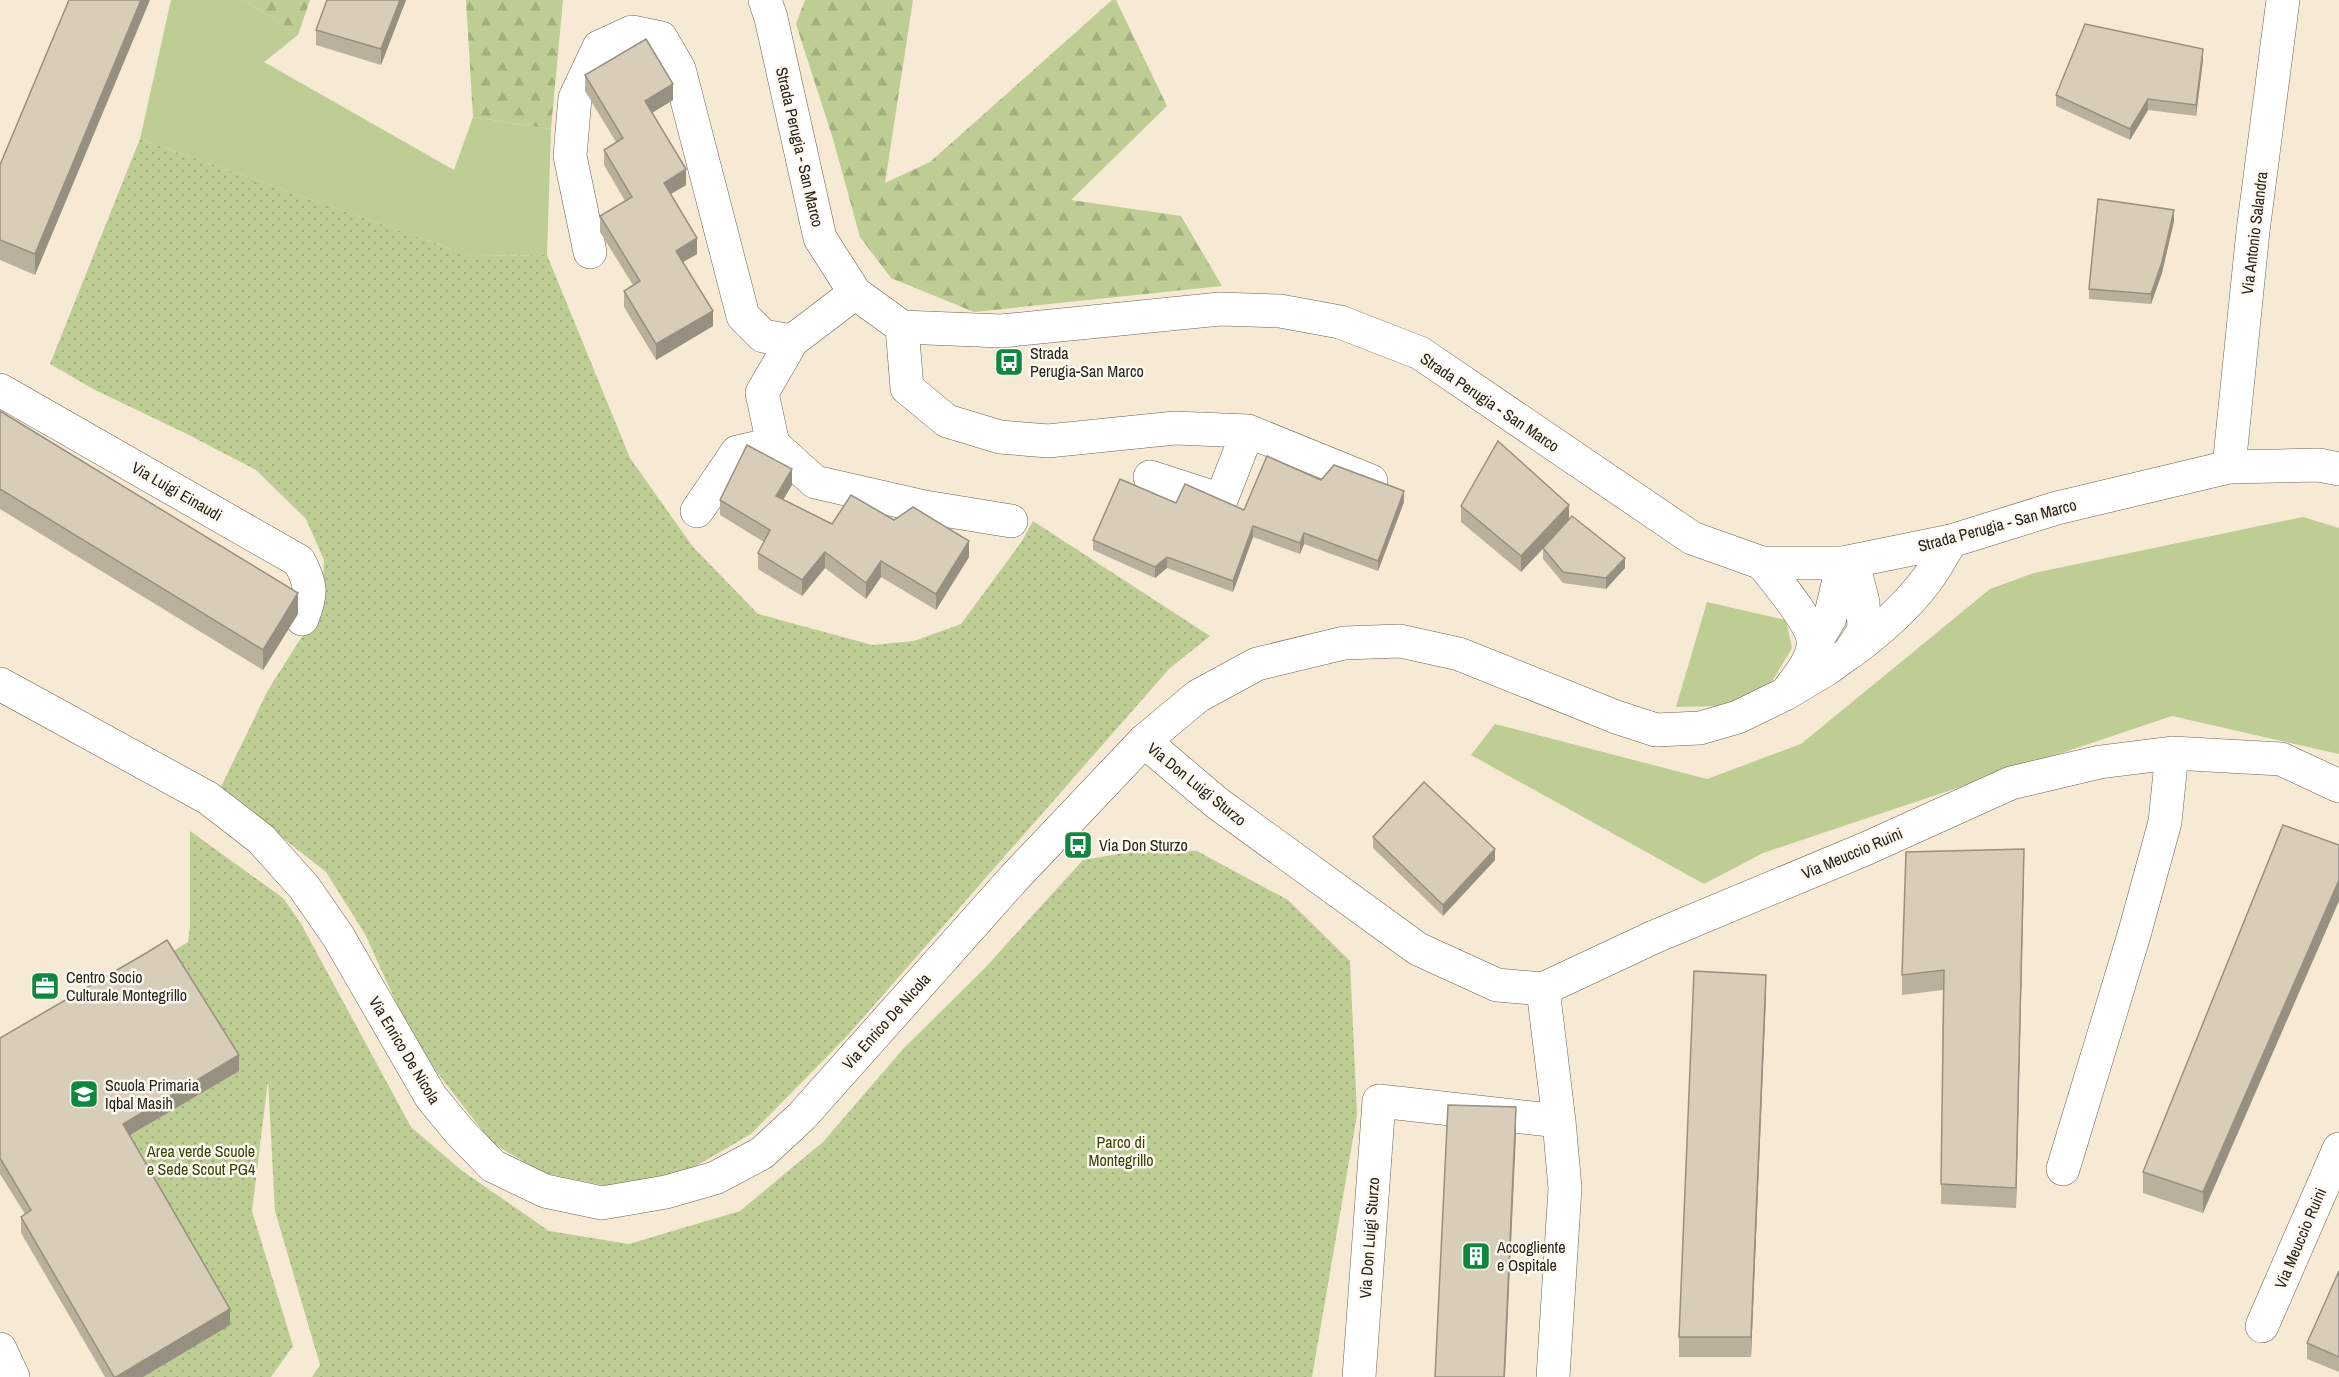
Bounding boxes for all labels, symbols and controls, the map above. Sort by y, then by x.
street label: Strada Perugia - San Marco [771,65,829,229]
street label: Via Antonio Salandra [2236,170,2273,296]
place label: Strada Perugia-San Marco [1030,342,1144,382]
bus stop icon: Strada Perugia-San Marco [993,346,1025,378]
street label: Strada Perugia - San Marco [1416,347,1564,457]
street label: Via Luigi Einaudi [128,456,226,526]
street label: Strada Perugia - San Marco [1915,493,2079,557]
street label: Via Don Luigi Sturzo [1143,737,1251,831]
street label: Via Meuccio Ruini [1798,822,1906,884]
bus stop icon: Via Don Sturzo [1062,829,1094,861]
place label: Via Don Sturzo [1099,834,1188,856]
place label: Centro Socio Culturale Montegrillo [66,966,187,1006]
street label: Via Enrico De Nicola [837,968,936,1074]
office icon: Centro Socio Culturale Montegrillo [29,970,61,1002]
street label: Via Enrico De Nicola [364,992,446,1109]
place label: Scuola Primaria Iqbal Masih [105,1074,200,1114]
school or university icon: Scuola Primaria Iqbal Masih [68,1078,100,1110]
park label: Parco di Montegrillo [1089,1131,1153,1171]
park label: Area verde Scuole e Sede Scout PG4 [146,1140,255,1180]
street label: Via Don Luigi Sturzo [1354,1177,1384,1299]
street label: Via Meuccio Ruini [2269,1184,2331,1292]
place label: Accogliente e Ospitale [1496,1236,1566,1276]
building icon: Accogliente e Ospitale [1460,1240,1492,1272]

